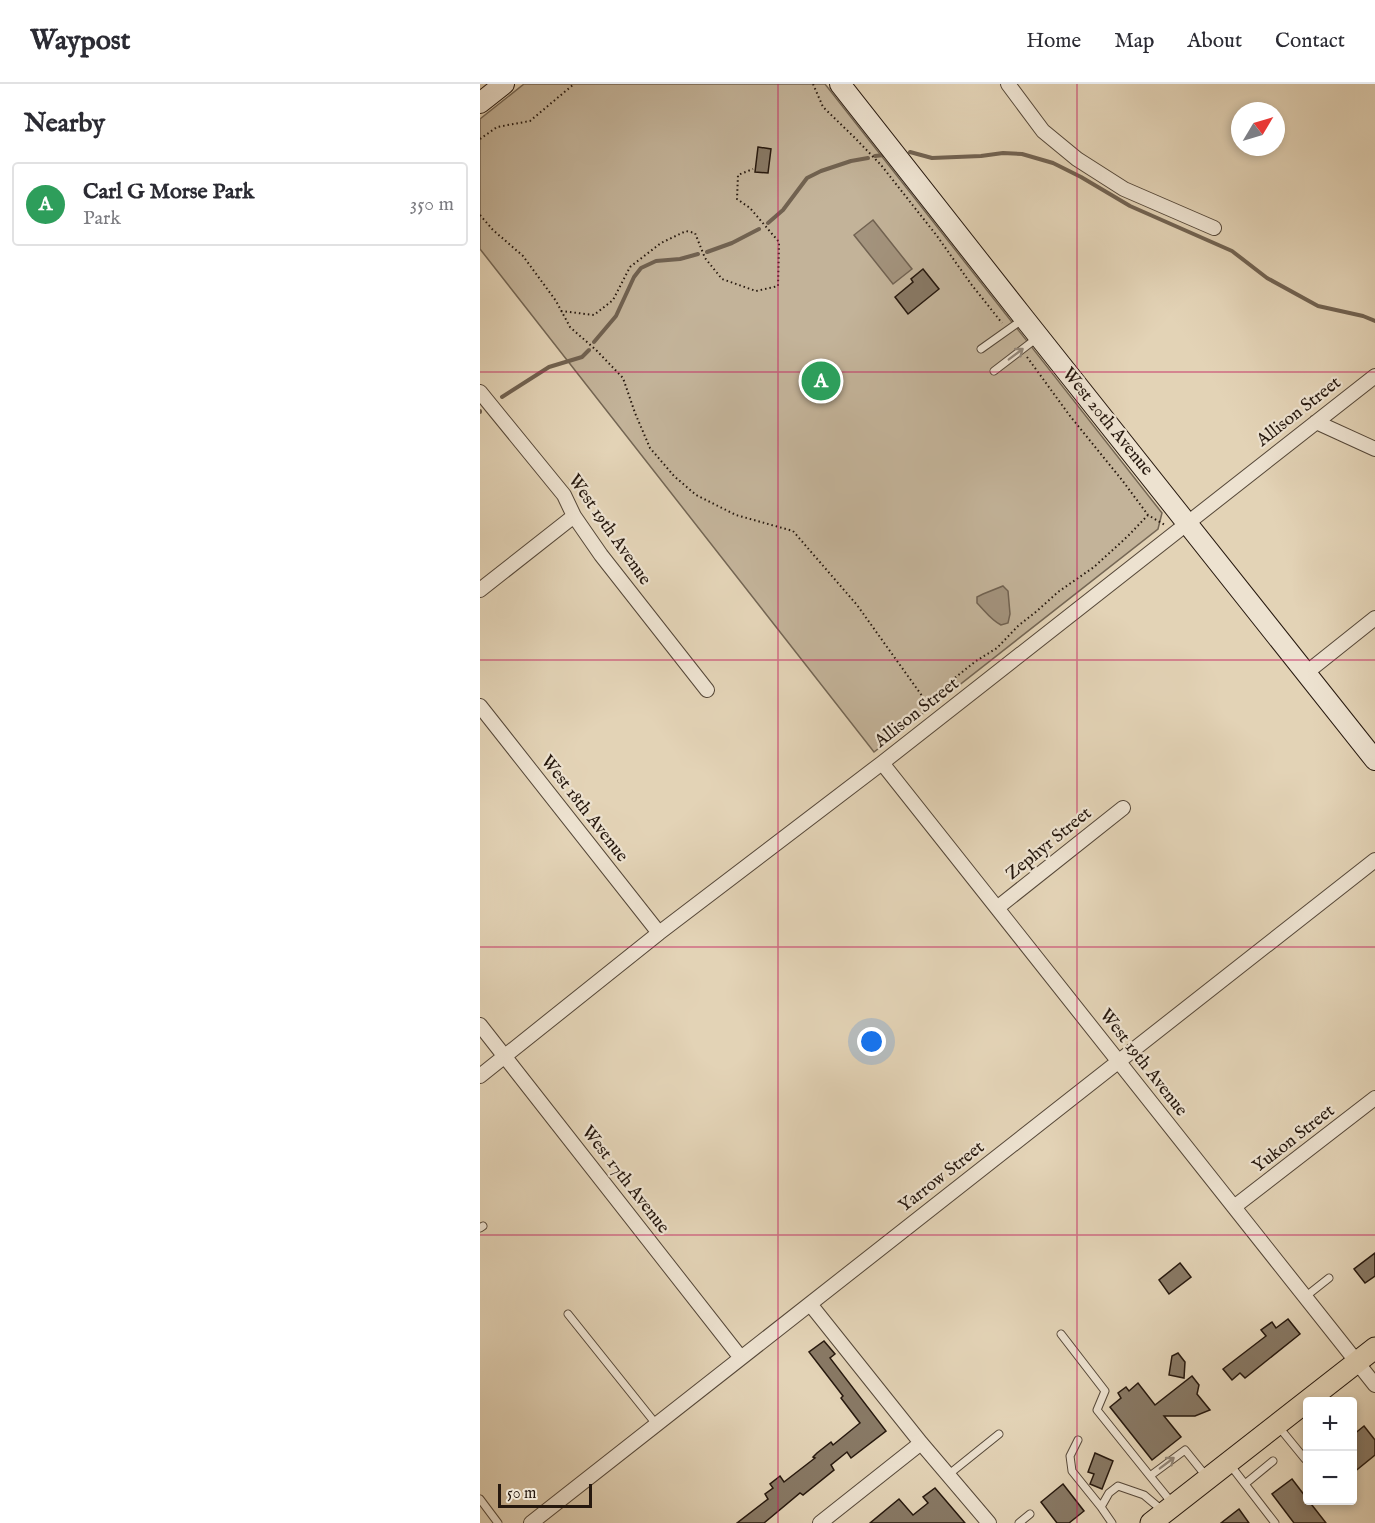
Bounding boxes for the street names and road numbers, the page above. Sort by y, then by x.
street label: West 20th Avenue [1056,363,1158,481]
street label: Allison Street [1251,372,1346,453]
street label: West 19th Avenue [562,470,656,590]
street label: Allison Street [869,673,964,754]
street label: West 18th Avenue [535,751,633,867]
street label: Zephyr Street [1001,802,1097,886]
street label: West 19th Avenue [1094,1005,1192,1121]
street label: Yukon Street [1248,1100,1340,1178]
street label: West 17th Avenue [576,1121,674,1239]
street label: Yarrow Street [894,1136,990,1218]

